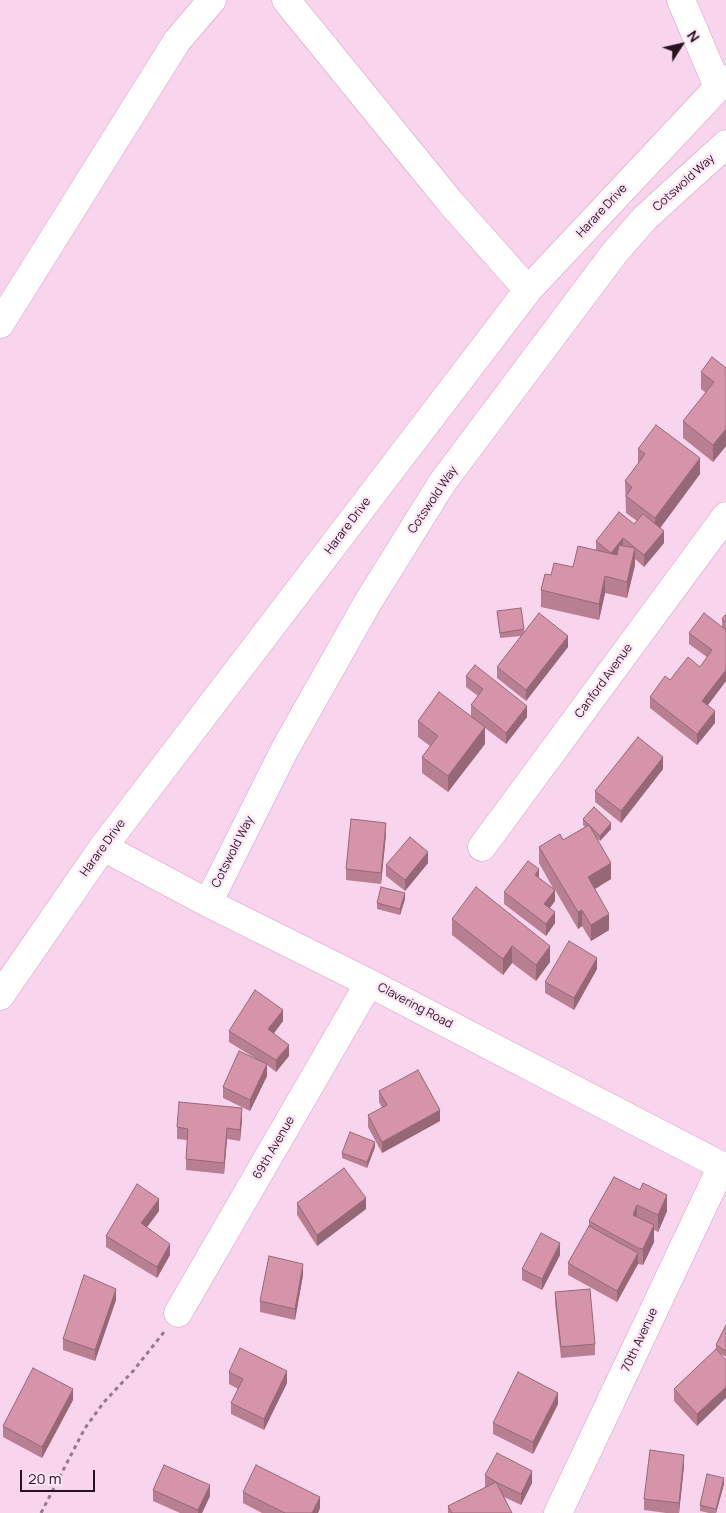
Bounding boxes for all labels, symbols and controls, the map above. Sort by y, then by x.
north arrow [656,20,706,70]
text: N [683,27,704,46]
street label: Cotswold Way [650,151,718,215]
street label: Harare Drive [574,181,630,241]
street label: Cotswold Way [405,464,461,536]
street label: Harare Drive [322,495,374,557]
street label: Canford Avenue [572,641,636,721]
street label: Cotswold Way [209,814,257,890]
street label: Harare Drive [77,817,129,879]
street label: Clavering Road [375,980,455,1032]
street label: 69th Avenue [250,1114,298,1182]
street label: 70th Avenue [619,1306,661,1374]
scale bar [22,1460,98,1492]
text: 20 m [28,1468,61,1489]

